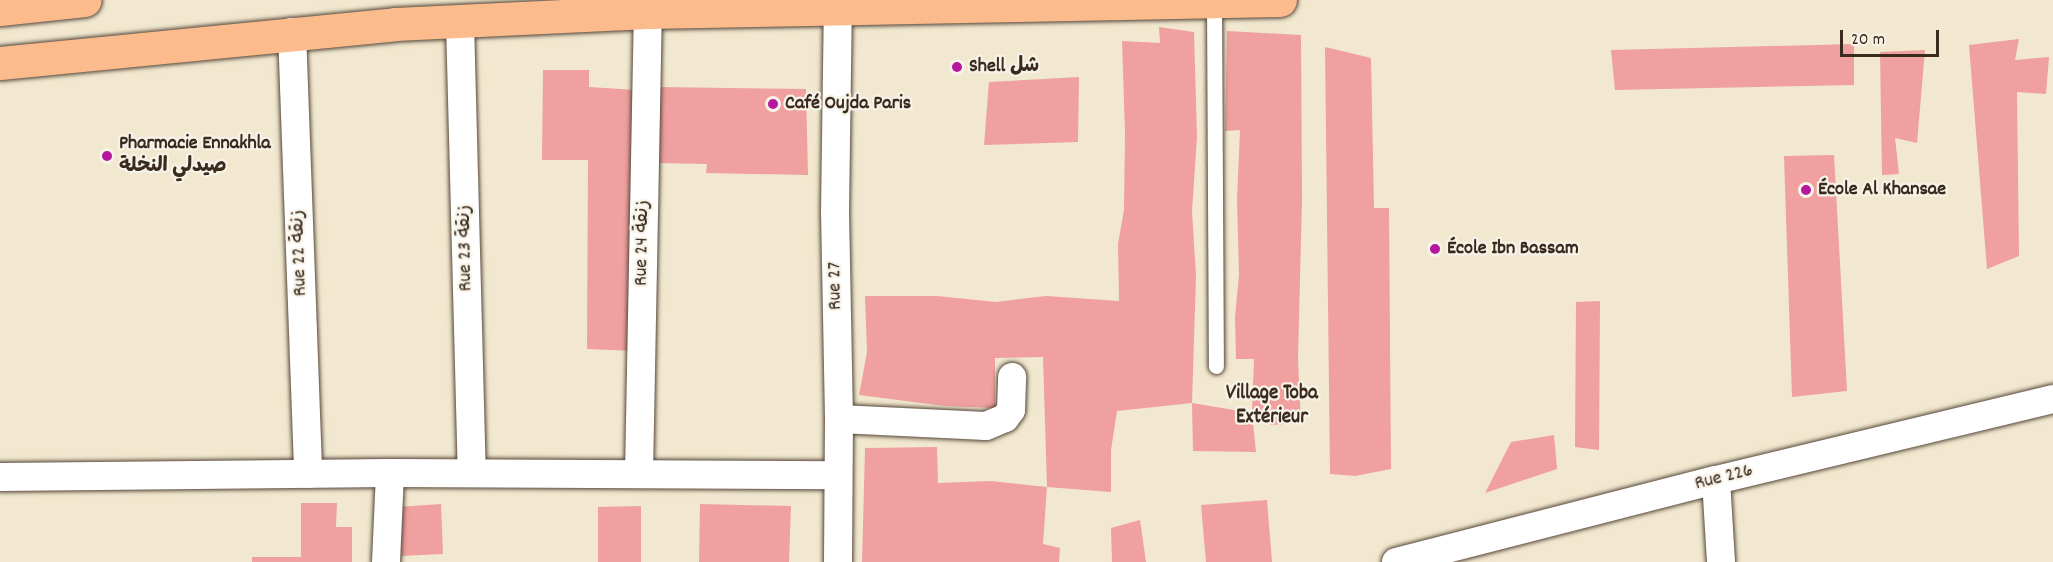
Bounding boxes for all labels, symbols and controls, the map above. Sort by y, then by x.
scale bar [1843,18,1942,56]
text: 20 m [1851,28,1885,53]
place label: Shell شل [969,55,1039,79]
marker: Shell شل [950,60,964,74]
place label: Café Oujda Paris [785,92,911,116]
marker: Café Oujda Paris [766,97,780,111]
place label: Pharmacie Ennakhla صيدلي النخلة [119,132,271,179]
marker: Pharmacie Ennakhla صيدلي النخلة [100,149,114,163]
place label: École Al Khansae [1818,178,1946,202]
marker: École Al Khansae [1799,183,1813,197]
street label: Rue 24 زنقة [630,200,656,286]
street label: Rue 23 زنقة [453,204,479,292]
street label: Rue 22 زنقة [286,209,314,297]
place label: École Ibn Bassam [1447,237,1579,261]
marker: École Ibn Bassam [1428,242,1442,256]
street label: Rue 27 [824,262,848,310]
district label: Village Toba Extérieur [1226,381,1318,431]
street label: Rue 226 [1692,459,1756,497]

